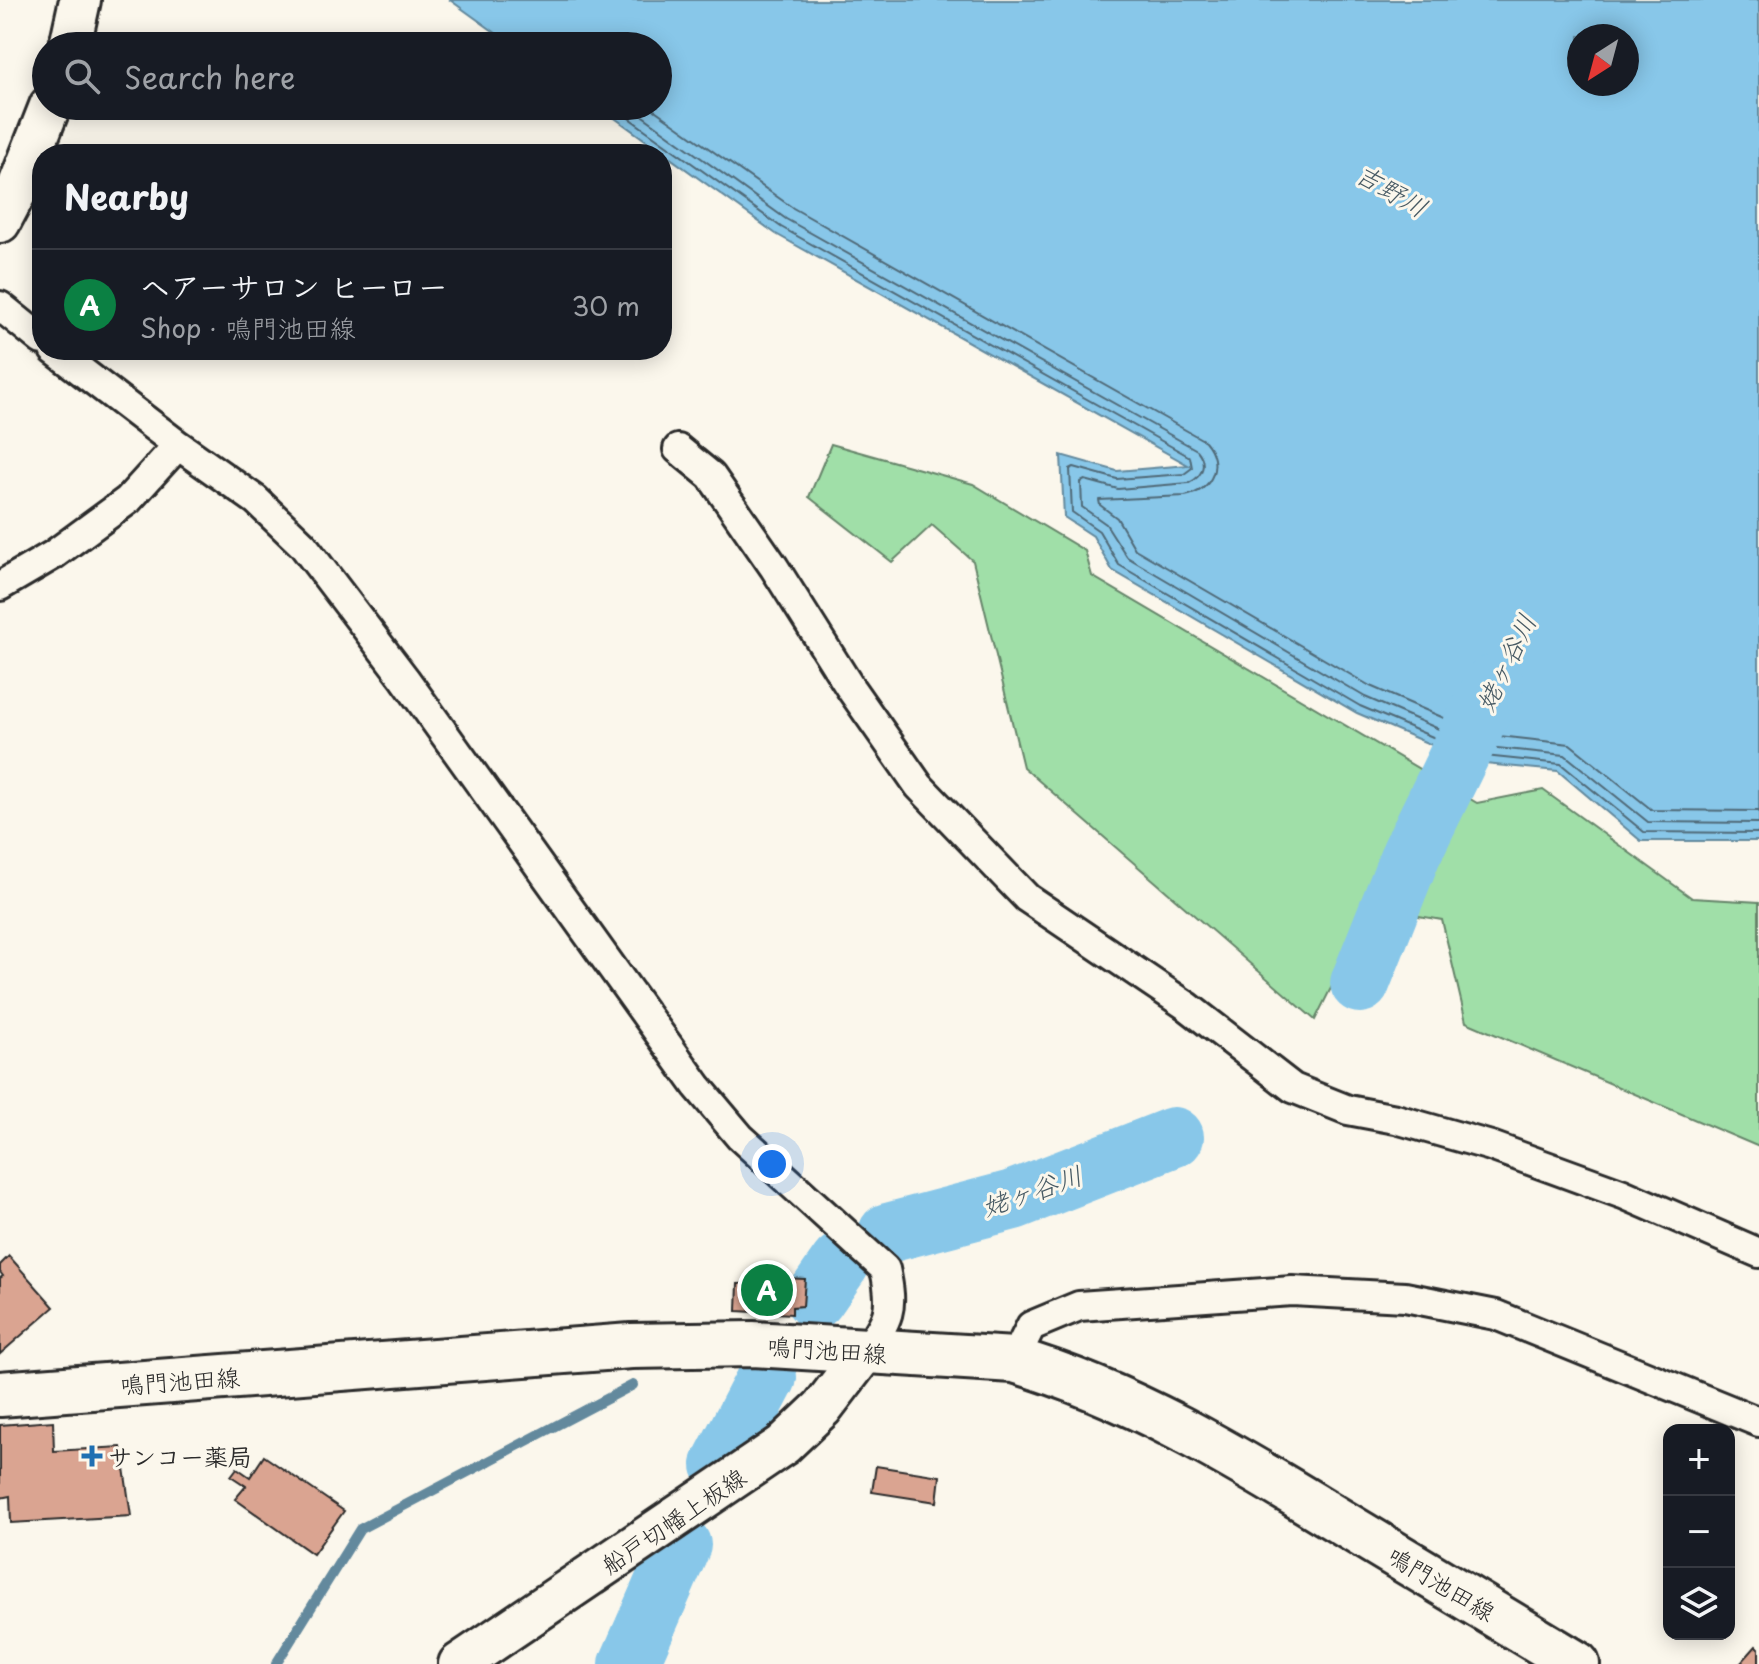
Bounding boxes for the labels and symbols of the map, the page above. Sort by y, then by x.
north arrow [1567,24,1639,96]
water label: 吉野川 [1348,154,1436,226]
water label: 姥ヶ谷川 [1465,607,1545,717]
your location [752,1144,792,1184]
water label: 姥ヶ谷川 [976,1155,1088,1225]
pin: A [741,1260,793,1320]
street label: 鳴門池田線 [766,1327,888,1371]
street label: 鳴門池田線 [119,1358,241,1402]
place label: サンコー薬局 [108,1438,252,1474]
marker: サンコー薬局 [83,1447,101,1465]
street label: 船戸切幡上板線 [593,1458,753,1582]
street label: 鳴門池田線 [1381,1537,1503,1629]

